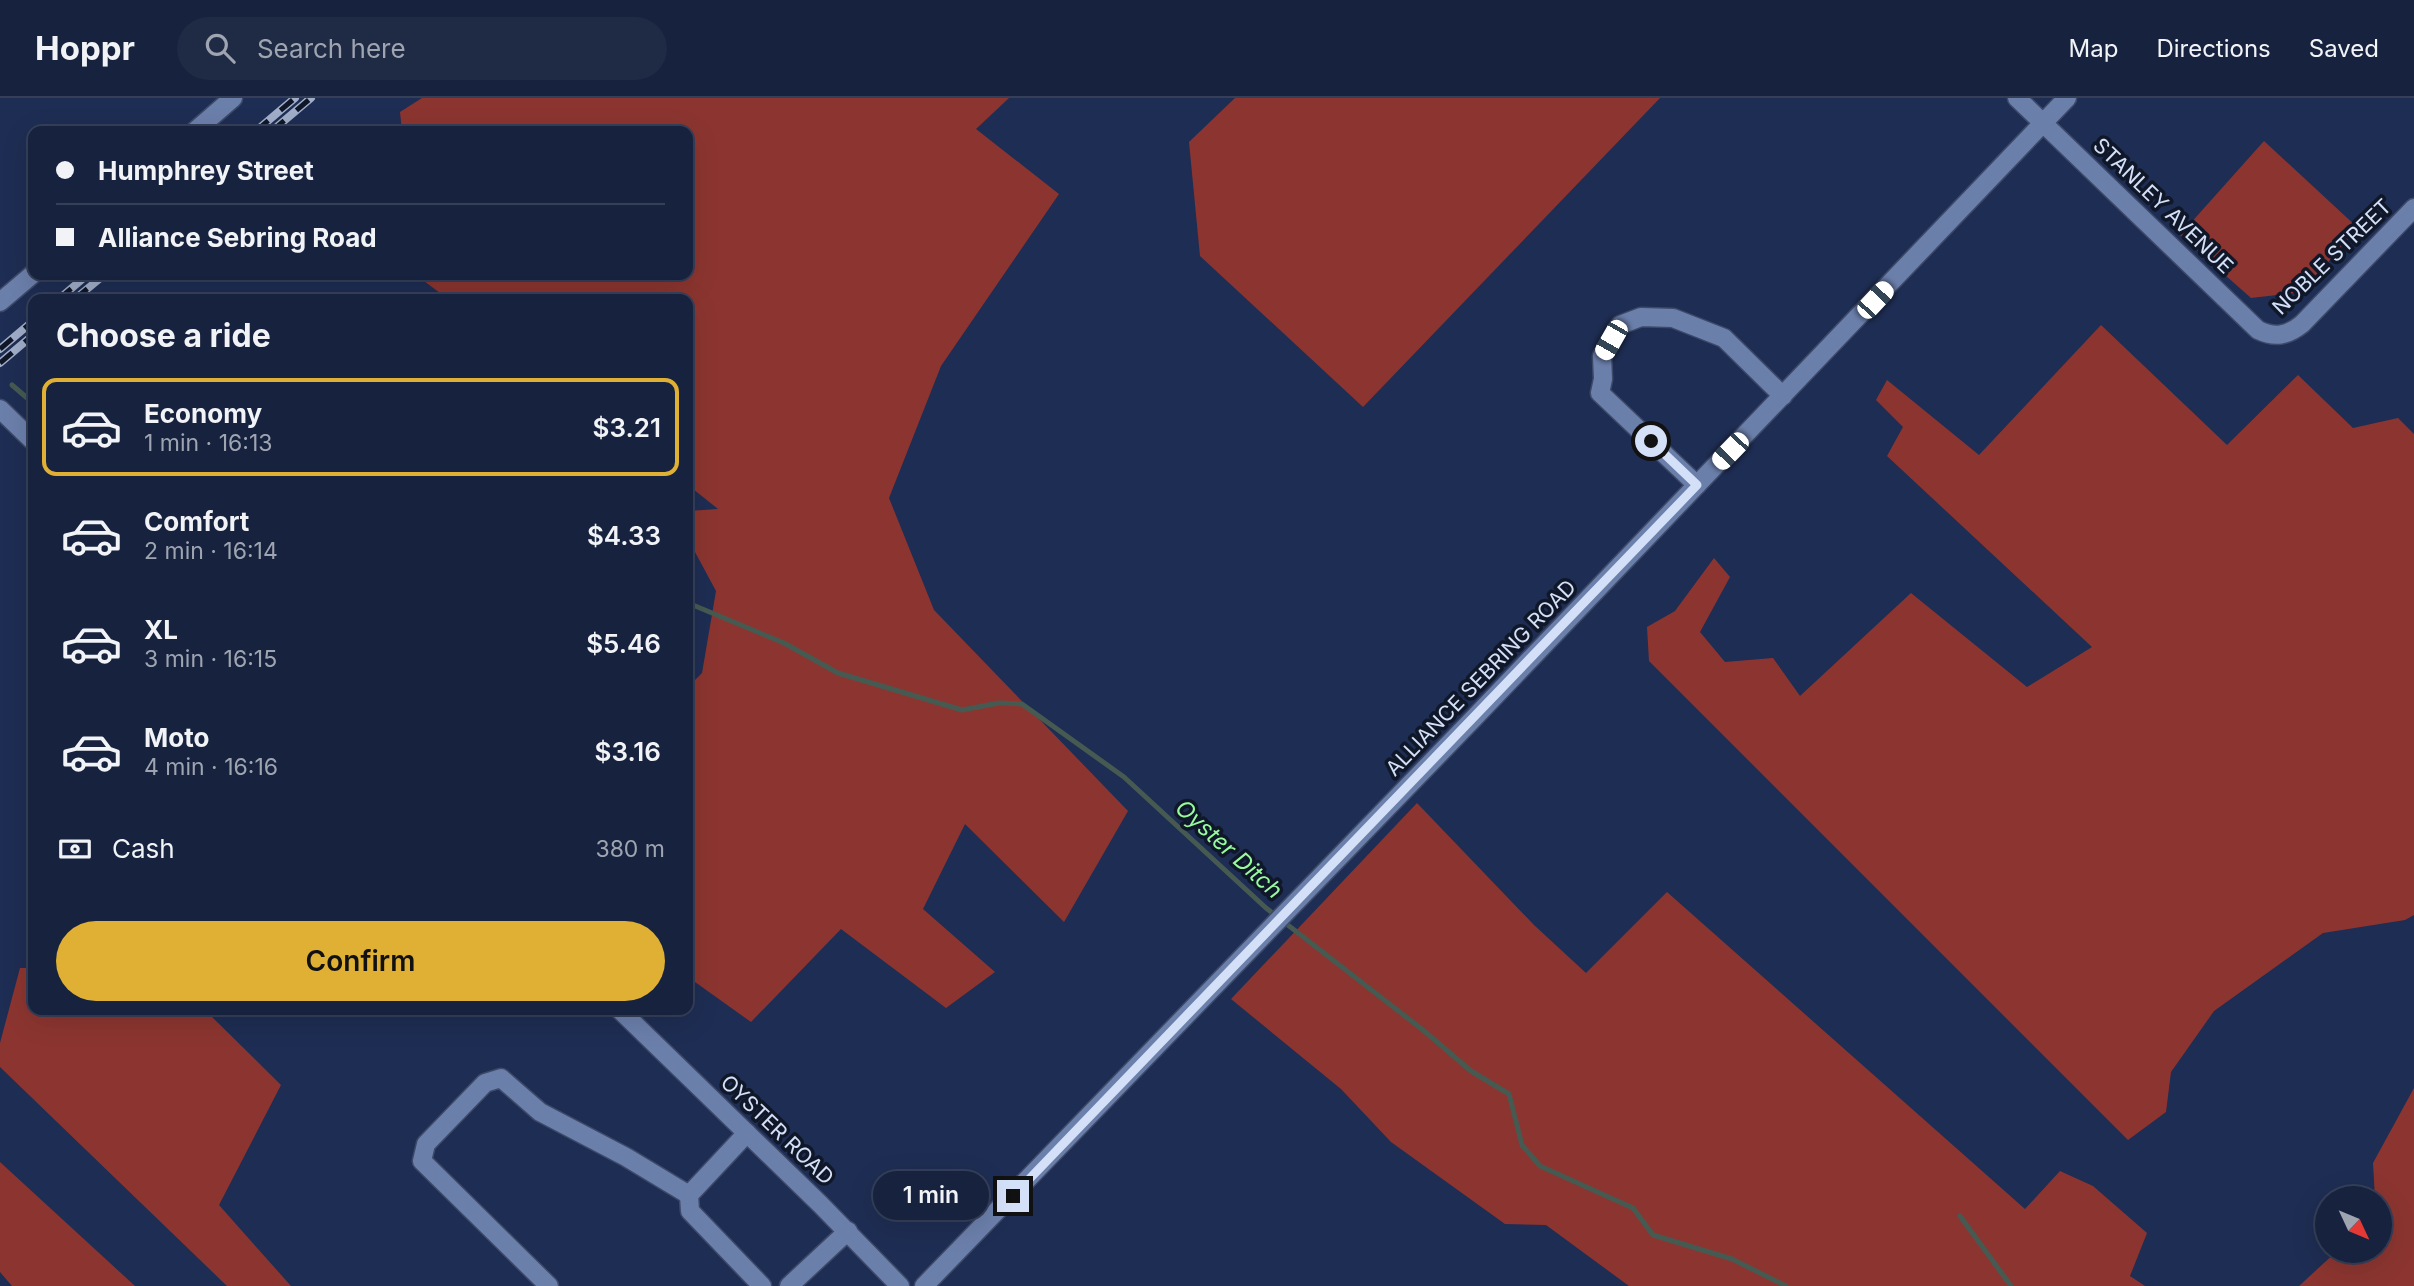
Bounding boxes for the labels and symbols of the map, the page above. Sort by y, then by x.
street label: STANLEY AVENUE [2088,133,2238,279]
street label: NOBLE STREET [2267,194,2396,320]
car [1853,277,1898,323]
car [1592,317,1631,363]
route start [1635,425,1667,457]
car [1708,429,1753,473]
street label: ALLIANCE SEBRING ROAD [1380,574,1581,781]
water label: Oyster Ditch [1170,794,1288,904]
street label: OYSTER ROAD [716,1070,839,1190]
callout: 1 min [873,1172,988,1220]
route end [997,1180,1029,1212]
north arrow [2315,1186,2392,1264]

